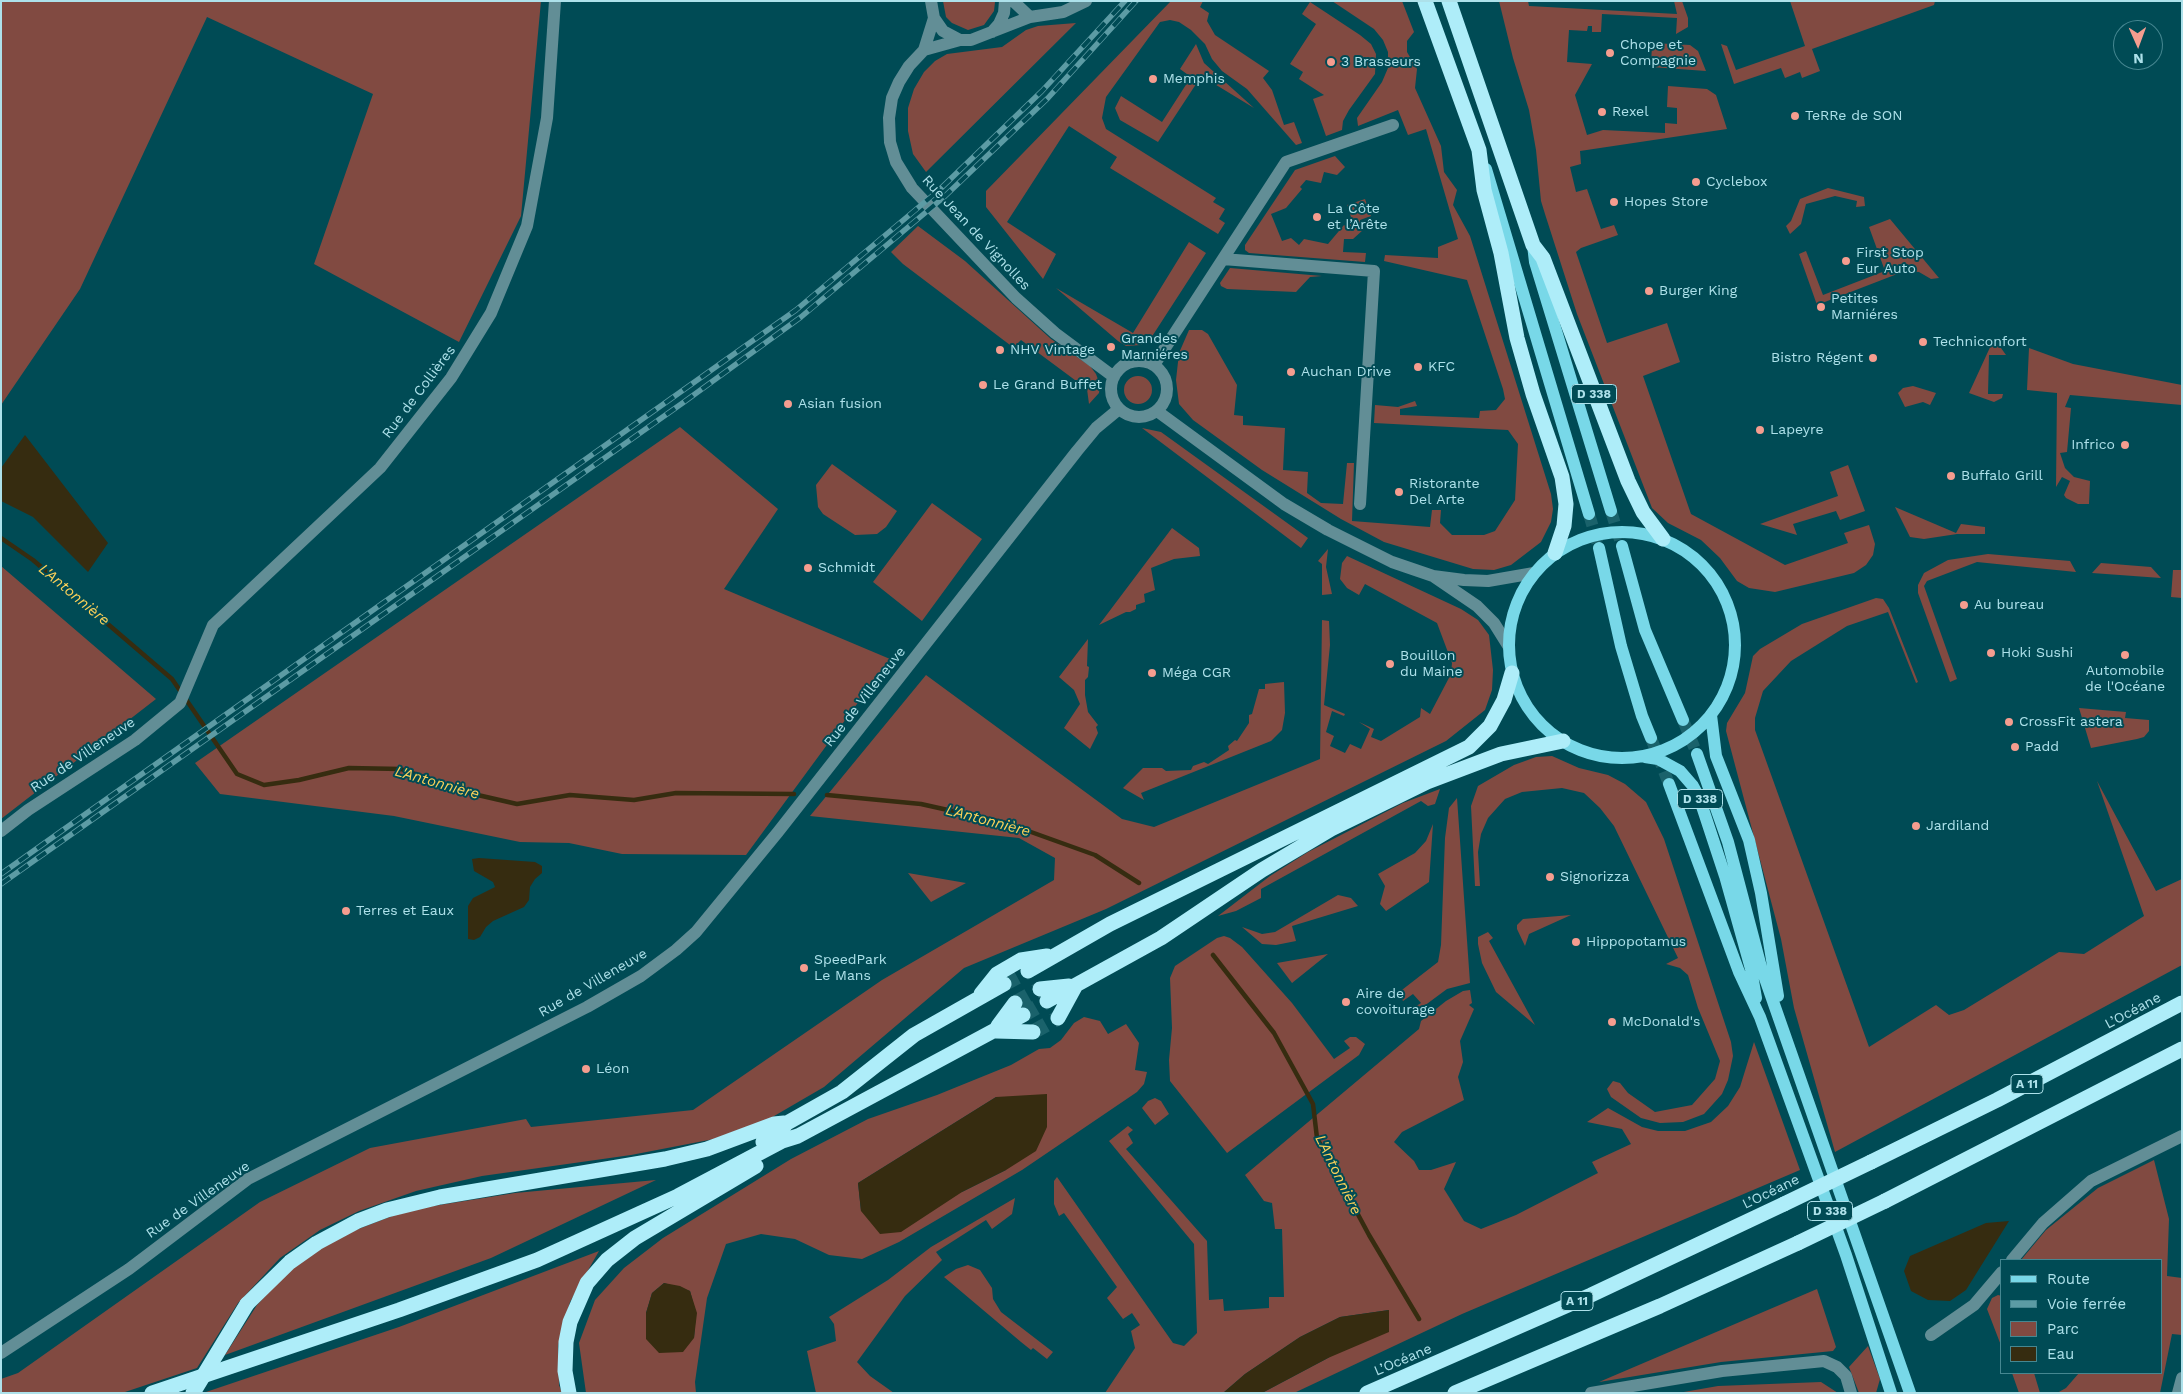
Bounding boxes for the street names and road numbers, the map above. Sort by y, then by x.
street label: Rue Jean de Vignolles [918,172,1034,294]
street label: Rue de Collières [379,342,459,442]
road number: D 338 [1572,384,1616,404]
street label: Rue de Villeneuve [821,644,909,750]
street label: Rue de Villeneuve [28,714,138,796]
road number: D 338 [1678,790,1722,809]
street label: Rue de Villeneuve [536,945,650,1021]
street label: L’Océane [2102,989,2164,1033]
road number: A 11 [2011,1074,2043,1094]
street label: Rue de Villeneuve [143,1158,253,1242]
street label: L’Océane [1740,1171,1802,1213]
road number: D 338 [1808,1202,1852,1220]
road number: A 11 [1561,1292,1593,1310]
street label: L’Océane [1372,1340,1434,1380]

